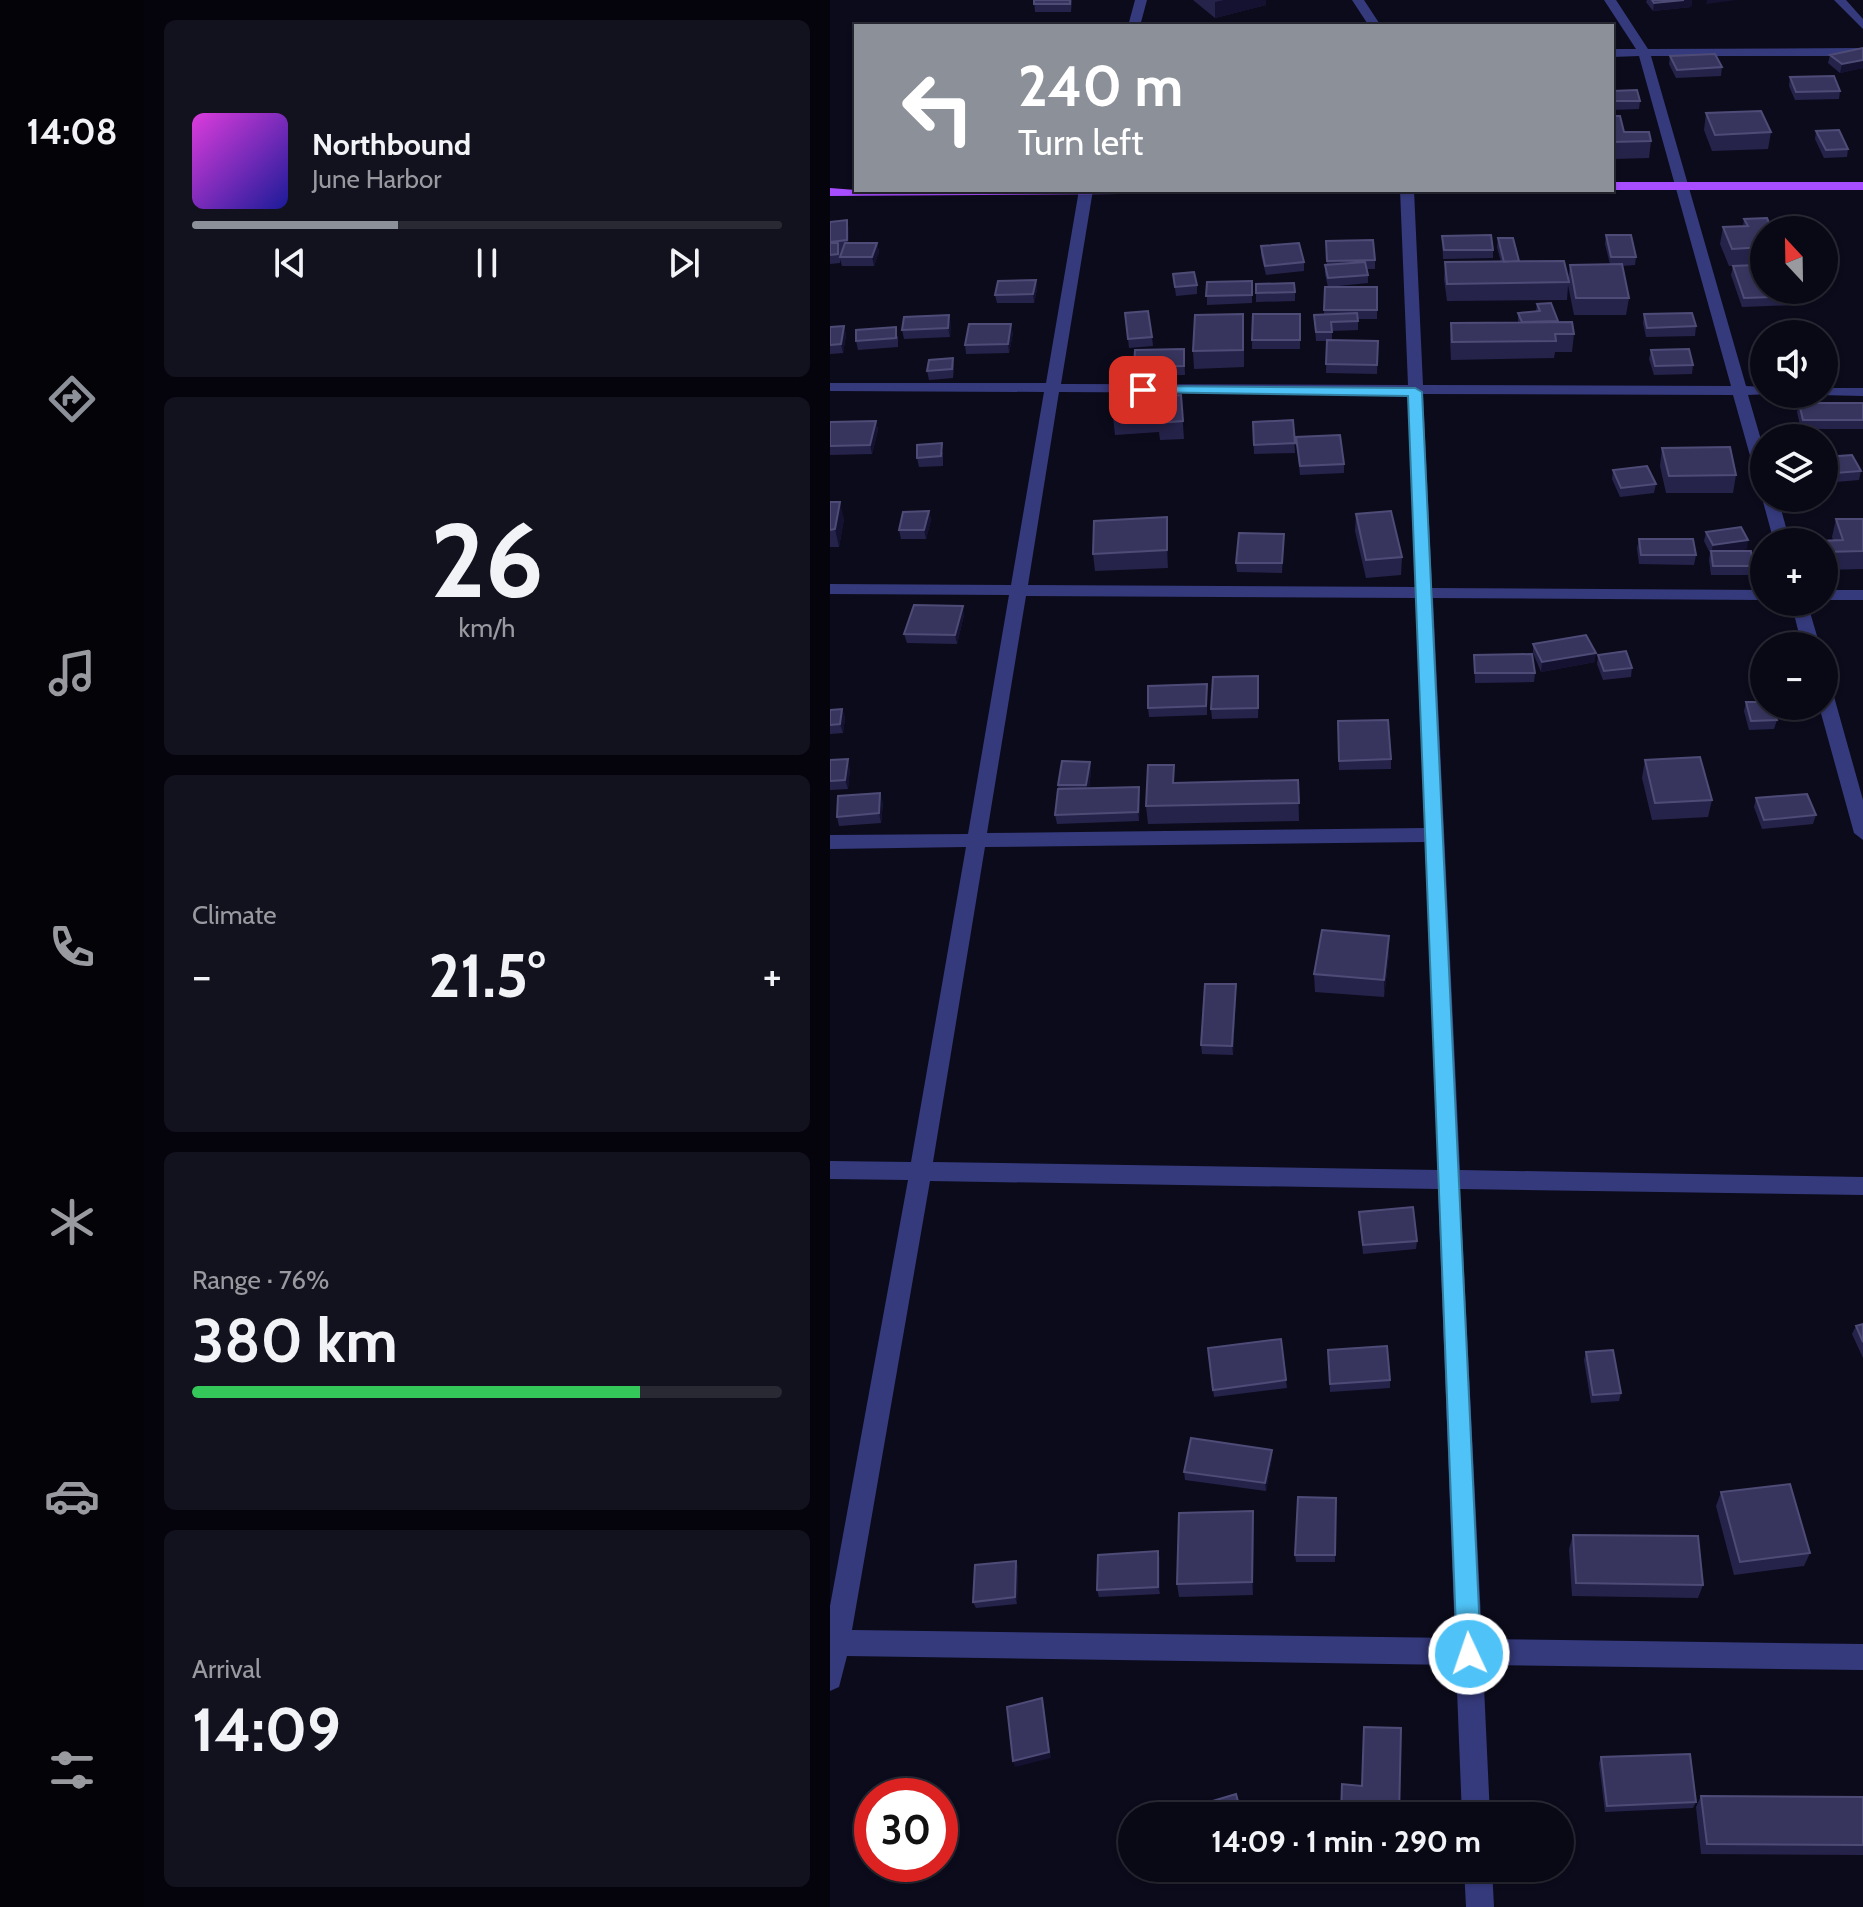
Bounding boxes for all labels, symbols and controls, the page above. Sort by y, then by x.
text: 240 m [1018,52,1183,120]
icon: left [886,56,990,160]
text: 14:08 [27,109,117,153]
text: Turn left [1018,120,1143,164]
text: Northbound [312,126,471,163]
text: June Harbor [312,163,441,195]
north arrow [1750,216,1838,304]
map controls [1750,216,1838,720]
icon: previous [268,241,312,285]
icon: pause [465,241,509,285]
icon: next [662,241,706,285]
button: sound [1750,320,1838,408]
pin [1109,356,1177,424]
icon: arrive [1121,368,1165,412]
icon: directions [44,371,100,427]
button: layers [1750,424,1838,512]
text: 26 [430,497,544,623]
button: + [1750,528,1838,616]
text: km/h [459,612,515,644]
button: − [1750,632,1838,720]
icon: music [44,645,100,701]
text: Climate [192,899,277,931]
icon: phone [44,919,100,975]
text: 21.5° [429,939,545,1012]
text: − [192,949,211,1002]
text: + [763,949,782,1002]
icon: climate [44,1194,100,1250]
text: Range · 76% [192,1264,329,1296]
text: 380 km [192,1304,398,1377]
icon: car [44,1468,100,1524]
position arrow [1427,1612,1511,1696]
text: Arrival [192,1653,261,1685]
text: 14:09 [192,1693,341,1766]
icon: filters [44,1742,100,1798]
speed limit sign: 30 [854,1778,958,1882]
text: 14:09 · 1 min · 290 m [1211,1823,1481,1860]

